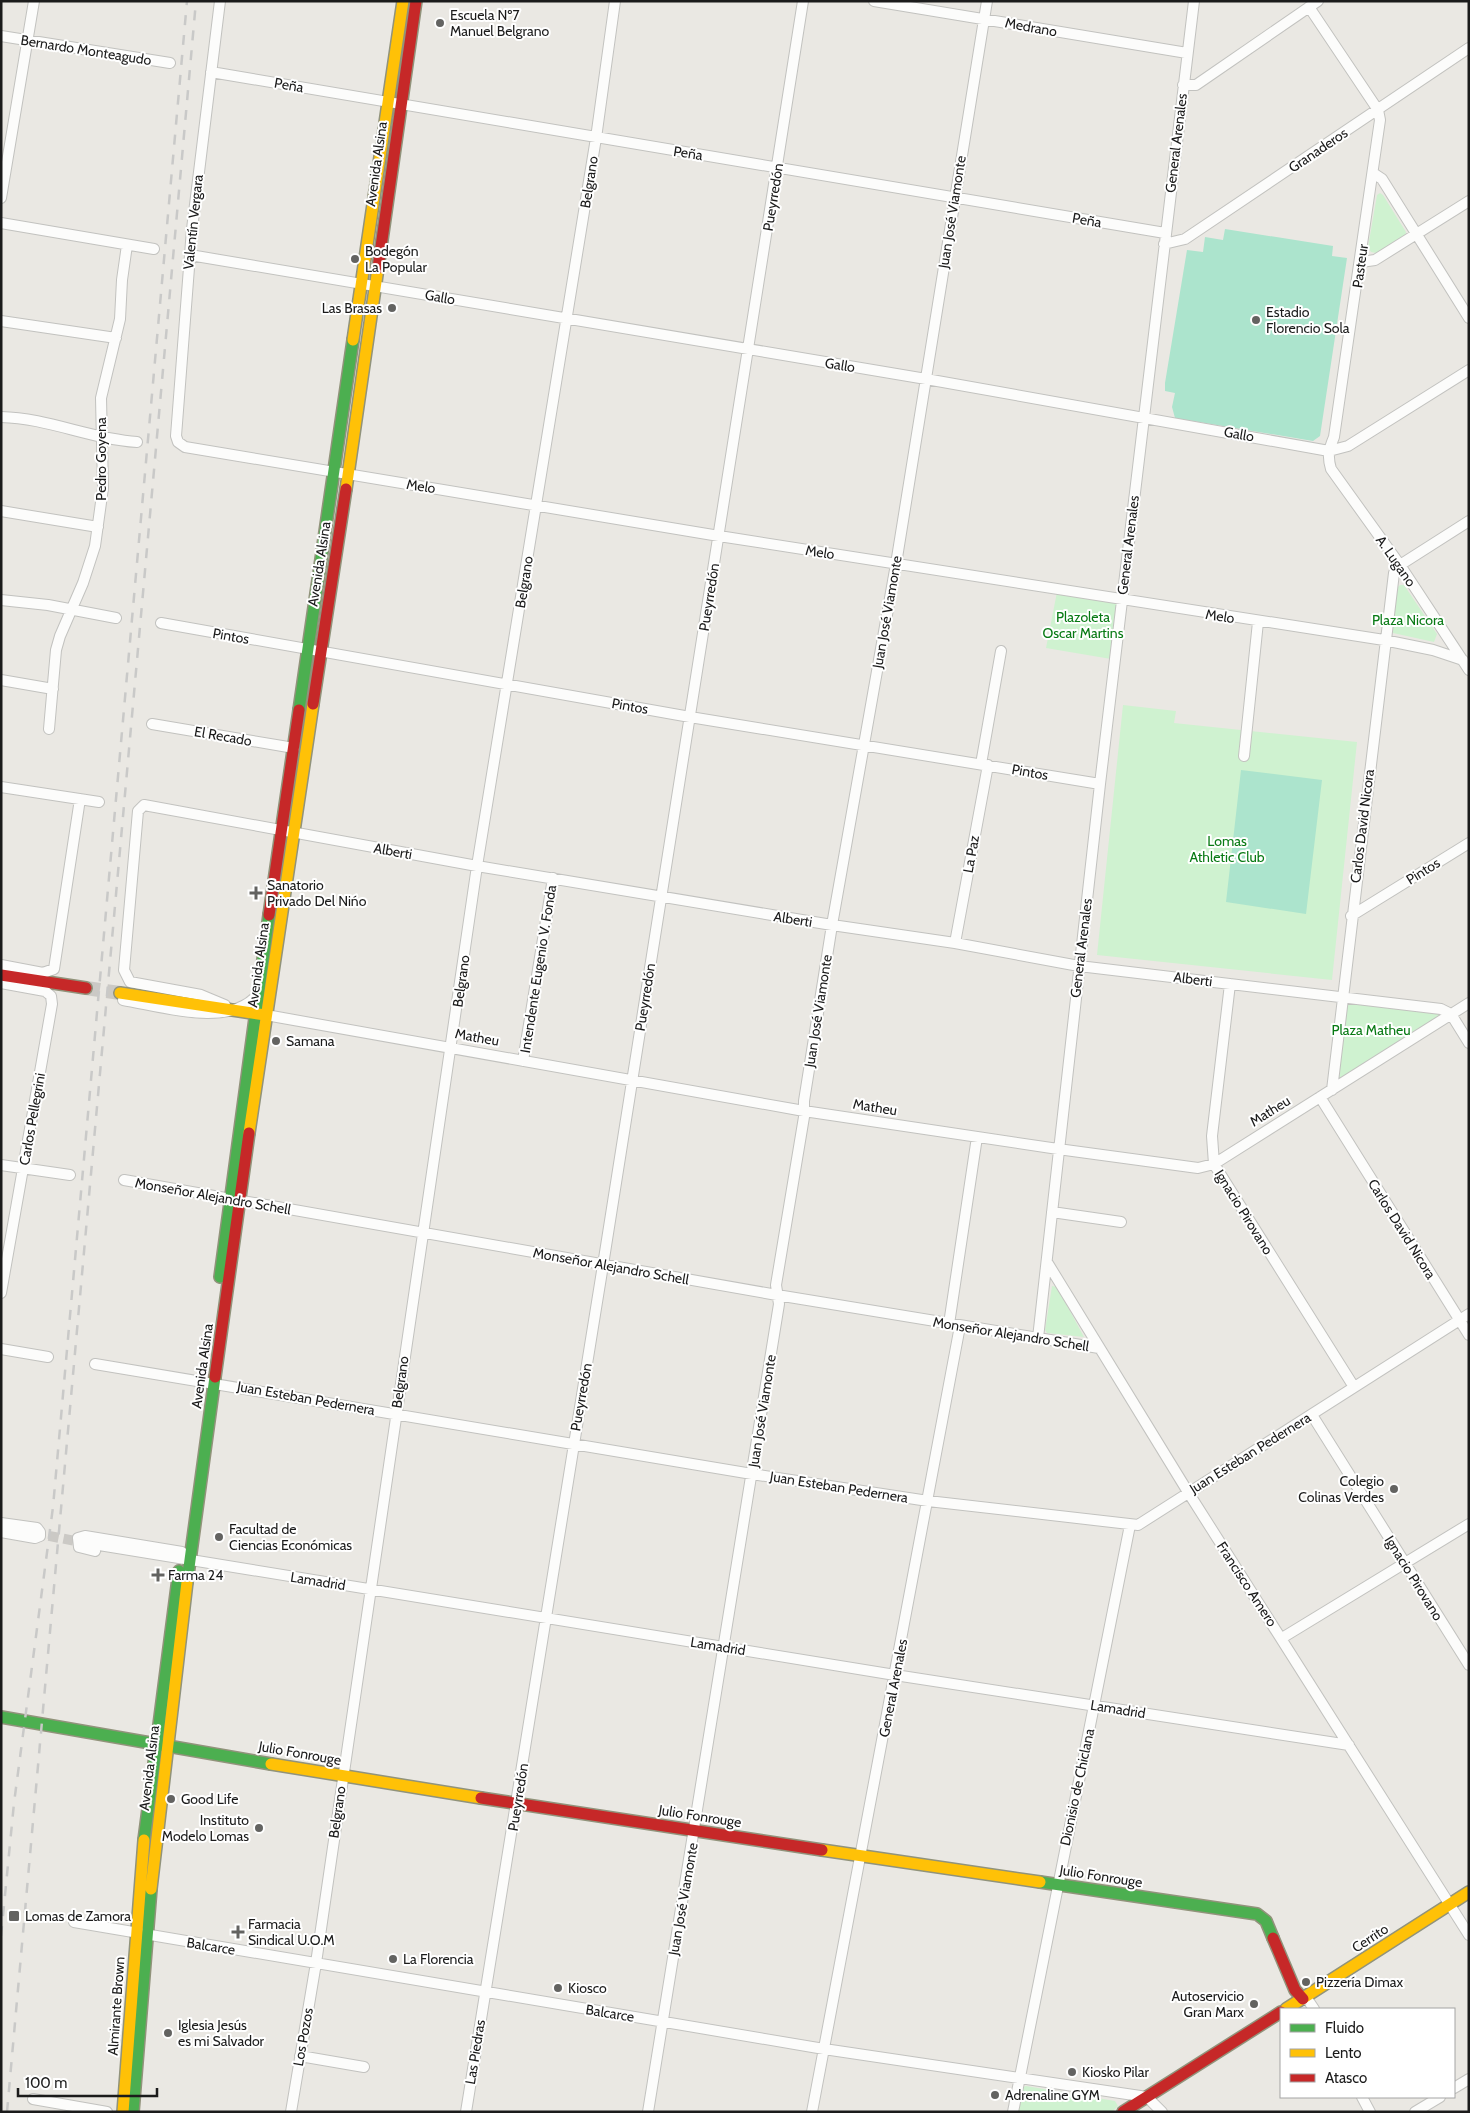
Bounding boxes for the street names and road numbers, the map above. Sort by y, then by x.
street label: Medrano [1003,14,1059,40]
street label: Bernardo Monteagudo [19,31,153,69]
street label: Peña [273,74,305,96]
street label: General Arenales [1161,92,1191,194]
street label: Avenida Alsina [361,120,391,208]
street label: Granaderos [1285,124,1351,176]
street label: Peña [672,142,704,164]
street label: Belgrano [576,154,602,209]
street label: Juan José Viamonte [934,154,970,271]
street label: Pueyrredón [759,162,787,232]
street label: Valentín Vergara [179,173,207,270]
street label: Peña [1071,209,1103,231]
street label: Pasteur [1348,242,1372,289]
street label: Gallo [423,285,457,309]
street label: Gallo [824,354,857,376]
street label: Pedro Goyena [92,417,110,501]
street label: Gallo [1222,422,1256,446]
street label: Melo [405,475,437,497]
street label: General Arenales [1113,494,1143,596]
street label: Avenida Alsina [303,520,335,608]
street label: A. Lugano [1372,532,1420,590]
street label: Melo [804,541,836,563]
street label: Belgrano [511,554,537,609]
street label: Juan José Viamonte [868,554,906,671]
street label: Pueyrredón [695,562,723,632]
street label: Melo [1204,605,1236,627]
street label: Pintos [211,624,251,648]
street label: Pintos [610,694,650,718]
street label: El Recado [193,722,253,750]
street label: Pintos [1010,760,1050,784]
street label: Carlos David Nicora [1346,768,1378,884]
street label: La Paz [959,833,983,874]
street label: Alberti [372,839,414,863]
street label: Pintos [1403,854,1444,888]
street label: Intendente Eugenio V. Fonda [516,883,560,1054]
street label: General Arenales [1066,897,1096,999]
street label: Alberti [772,907,814,931]
street label: Avenida Alsina [243,921,273,1009]
street label: Juan José Viamonte [800,953,836,1070]
street label: Belgrano [448,954,474,1008]
street label: Pueyrredón [631,962,659,1032]
street label: Alberti [1173,968,1213,990]
street label: Matheu [453,1024,501,1050]
street label: Carlos Pellegrini [15,1071,49,1167]
street label: Matheu [1246,1092,1294,1130]
street label: Matheu [852,1095,898,1119]
street label: Ignacio Pirovano [1211,1166,1277,1258]
street label: Monseñor Alejandro Schell [134,1173,293,1219]
street label: Carlos David Nicora [1364,1176,1440,1283]
street label: Monseñor Alejandro Schell [532,1243,691,1289]
street label: Monseñor Alejandro Schell [932,1313,1091,1355]
street label: Avenida Alsina [187,1322,217,1410]
street label: Juan José Viamonte [744,1353,780,1470]
street label: Belgrano [387,1355,413,1409]
street label: Pueyrredón [566,1362,596,1432]
street label: Juan Esteban Pedernera [235,1377,377,1419]
street label: Juan Esteban Pedernera [1185,1408,1314,1498]
street label: Juan Esteban Pedernera [768,1467,910,1507]
street label: Ignacio Pirovano [1381,1532,1447,1624]
street label: Francisco Amero [1213,1538,1281,1630]
street label: Lamadrid [289,1568,347,1594]
street label: Lamadrid [689,1633,747,1659]
street label: General Arenales [875,1637,911,1739]
street label: Lamadrid [1089,1696,1147,1722]
street label: Avenida Alsina [135,1724,163,1812]
street label: Dionisio de Chiclana [1056,1726,1098,1847]
street label: Julio Fonrouge [256,1737,343,1769]
street label: Pueyrredón [504,1762,532,1832]
street label: Belgrano [324,1785,350,1839]
street label: Julio Fonrouge [656,1800,743,1831]
street label: Juan José Viamonte [664,1841,702,1958]
street label: Julio Fonrouge [1057,1860,1144,1891]
street label: Cerrito [1348,1919,1392,1956]
street label: Balcarce [185,1933,237,1959]
street label: Almirante Brown [104,1956,128,2056]
street label: Balcarce [584,2000,636,2026]
street label: Los Pozos [289,2006,317,2068]
street label: Las Piedras [461,2018,489,2086]

